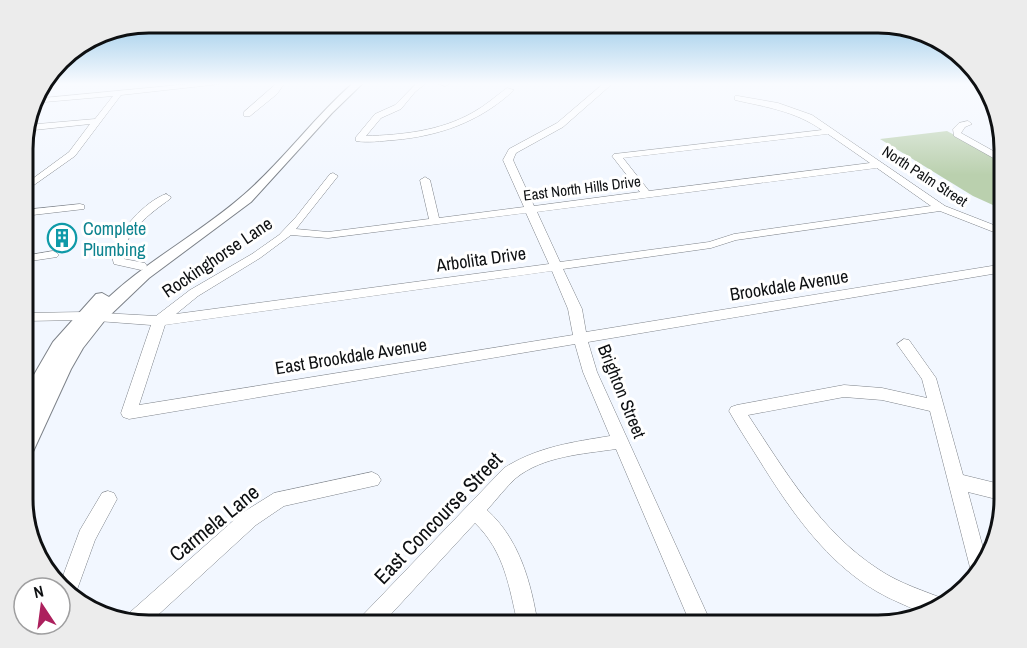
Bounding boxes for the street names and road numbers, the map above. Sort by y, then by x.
street label: North Palm Street [878,141,972,212]
street label: East North Hills Drive [522,170,642,206]
street label: Rockinghorse Lane [157,211,277,303]
street label: Arbolita Drive [434,240,527,278]
street label: Brookdale Avenue [728,263,850,307]
street label: East Brookdale Avenue [273,332,429,380]
street label: Brighton Street [592,340,652,442]
street label: East Concourse Street [367,445,509,590]
street label: Carmela Lane [163,478,265,568]

